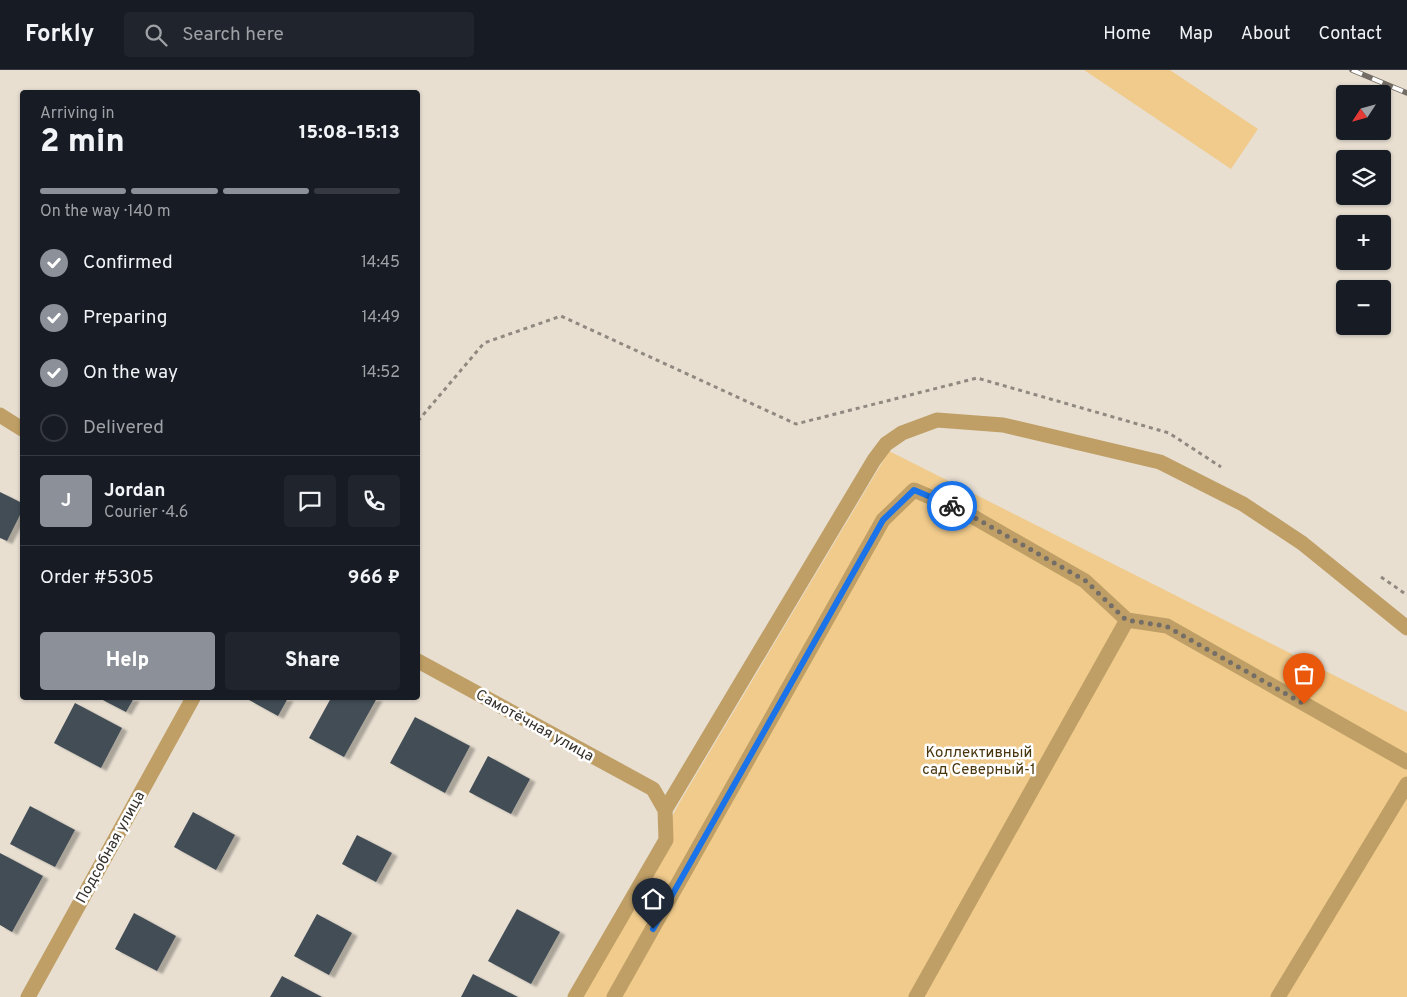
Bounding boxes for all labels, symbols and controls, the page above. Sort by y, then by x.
search box [124,12,474,57]
text: Forkly [25,20,94,50]
icon: search [142,21,170,49]
text: Search here [182,23,284,47]
text: Home [1103,23,1151,46]
text: Map [1179,23,1213,46]
text: About [1241,23,1290,46]
text: Contact [1318,23,1382,46]
north arrow [1336,85,1391,140]
map controls [1336,85,1391,335]
text: Arriving in [40,104,115,124]
text: 15:08–15:13 [299,121,400,145]
text: 2 min [40,123,125,163]
button: layers [1336,150,1391,205]
text: On the way · 140 m [40,202,171,222]
button: + [1336,215,1391,270]
icon: check [40,249,68,277]
text: Confirmed [83,251,173,275]
text: 14:45 [361,253,400,273]
button: − [1336,280,1391,335]
icon: check [40,304,68,332]
text: Preparing [83,306,167,330]
text: 14:49 [362,308,400,328]
icon: check [40,359,68,387]
text: On the way [83,361,178,385]
text: 14:52 [361,363,400,383]
text: Delivered [83,416,164,440]
button: chat [284,475,336,527]
button: phone [348,475,400,527]
text: Jordan [104,479,166,503]
courier [927,481,977,531]
text: J [61,489,71,513]
icon: bike [938,492,966,520]
text: Courier · 4.6 [104,503,188,523]
text: Order #5305 [40,566,154,590]
text: 966 ₽ [348,566,400,590]
button: Help [40,632,215,690]
button: Share [225,632,400,690]
pin [1283,653,1325,704]
icon: bag [1290,660,1318,688]
street label: Самотёчная улица [472,686,597,767]
park label: Коллективный сад Северный-1 [922,744,1036,780]
street label: Подсобная улица [73,788,150,907]
pin [632,878,674,929]
icon: home [639,885,667,913]

